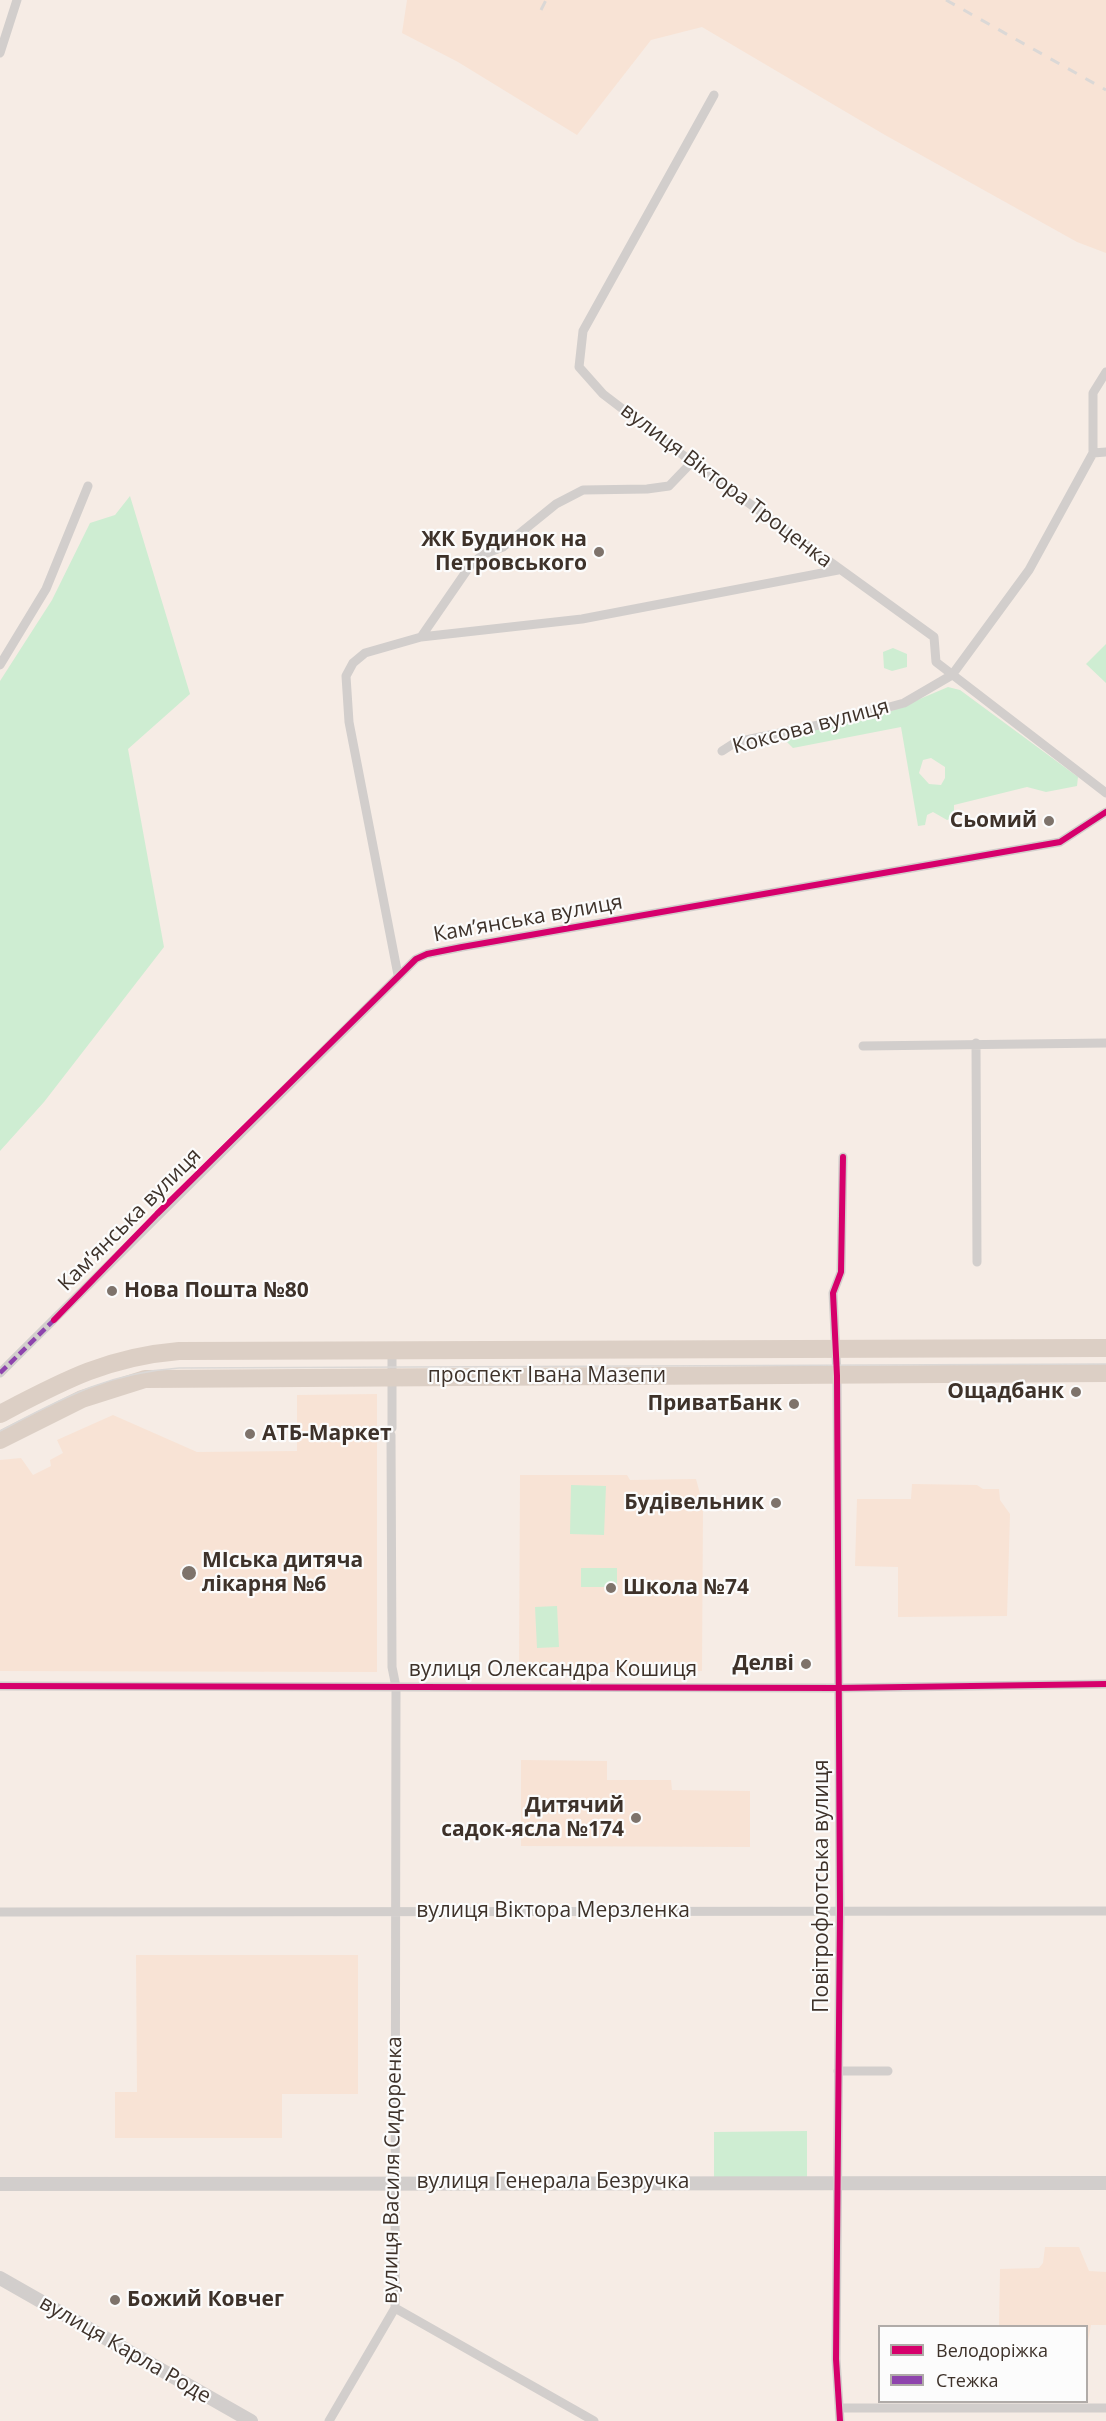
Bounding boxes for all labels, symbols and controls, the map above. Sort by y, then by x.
street label: вулиця Віктора Троценка [615,398,837,574]
place label: ЖК Будинок на Петровського [421,527,587,577]
marker: ЖК Будинок на Петровського [592,545,606,559]
street label: Коксова вулиця [730,694,892,760]
place label: Сьомий [950,808,1037,834]
marker: Сьомий [1042,814,1056,828]
street label: Камʼянська вулиця [432,890,624,948]
street label: Камʼянська вулиця [53,1143,207,1297]
place label: Нова Пошта №80 [124,1278,309,1304]
marker: Нова Пошта №80 [105,1284,119,1298]
street label: проспект Івана Мазепи [428,1363,666,1389]
place label: Ощадбанк [947,1379,1064,1405]
marker: Ощадбанк [1069,1385,1083,1399]
place label: ПриватБанк [647,1391,782,1417]
marker: ПриватБанк [787,1397,801,1411]
place label: АТБ-Маркет [262,1421,392,1447]
marker: АТБ-Маркет [243,1427,257,1441]
place label: Будівельник [624,1490,764,1516]
marker: Будівельник [769,1496,783,1510]
place label: МІська дитяча лікарня №6 [202,1548,363,1598]
marker: МІська дитяча лікарня №6 [180,1564,198,1582]
place label: Школа №74 [623,1575,749,1601]
marker: Школа №74 [604,1581,618,1595]
place label: Делві [732,1651,794,1677]
street label: вулиця Олександра Кошиця [409,1657,697,1683]
marker: Делві [799,1657,813,1671]
street label: Повітрофлотська вулиця [809,1759,835,2013]
place label: Дитячий садок-ясла №174 [441,1793,624,1843]
marker: Дитячий садок-ясла №174 [629,1811,643,1825]
street label: вулиця Віктора Мерзленка [416,1898,690,1924]
street label: вулиця Василя Сидоренка [378,2036,408,2304]
street label: вулиця Генерала Безручка [416,2169,690,2195]
place label: Божий Ковчег [127,2287,284,2313]
street label: вулиця Карла Роде [35,2291,215,2409]
marker: Божий Ковчег [108,2293,122,2307]
legend [878,2325,1088,2403]
text: Велодоріжка [936,2338,1048,2362]
text: Стежка [936,2368,998,2392]

